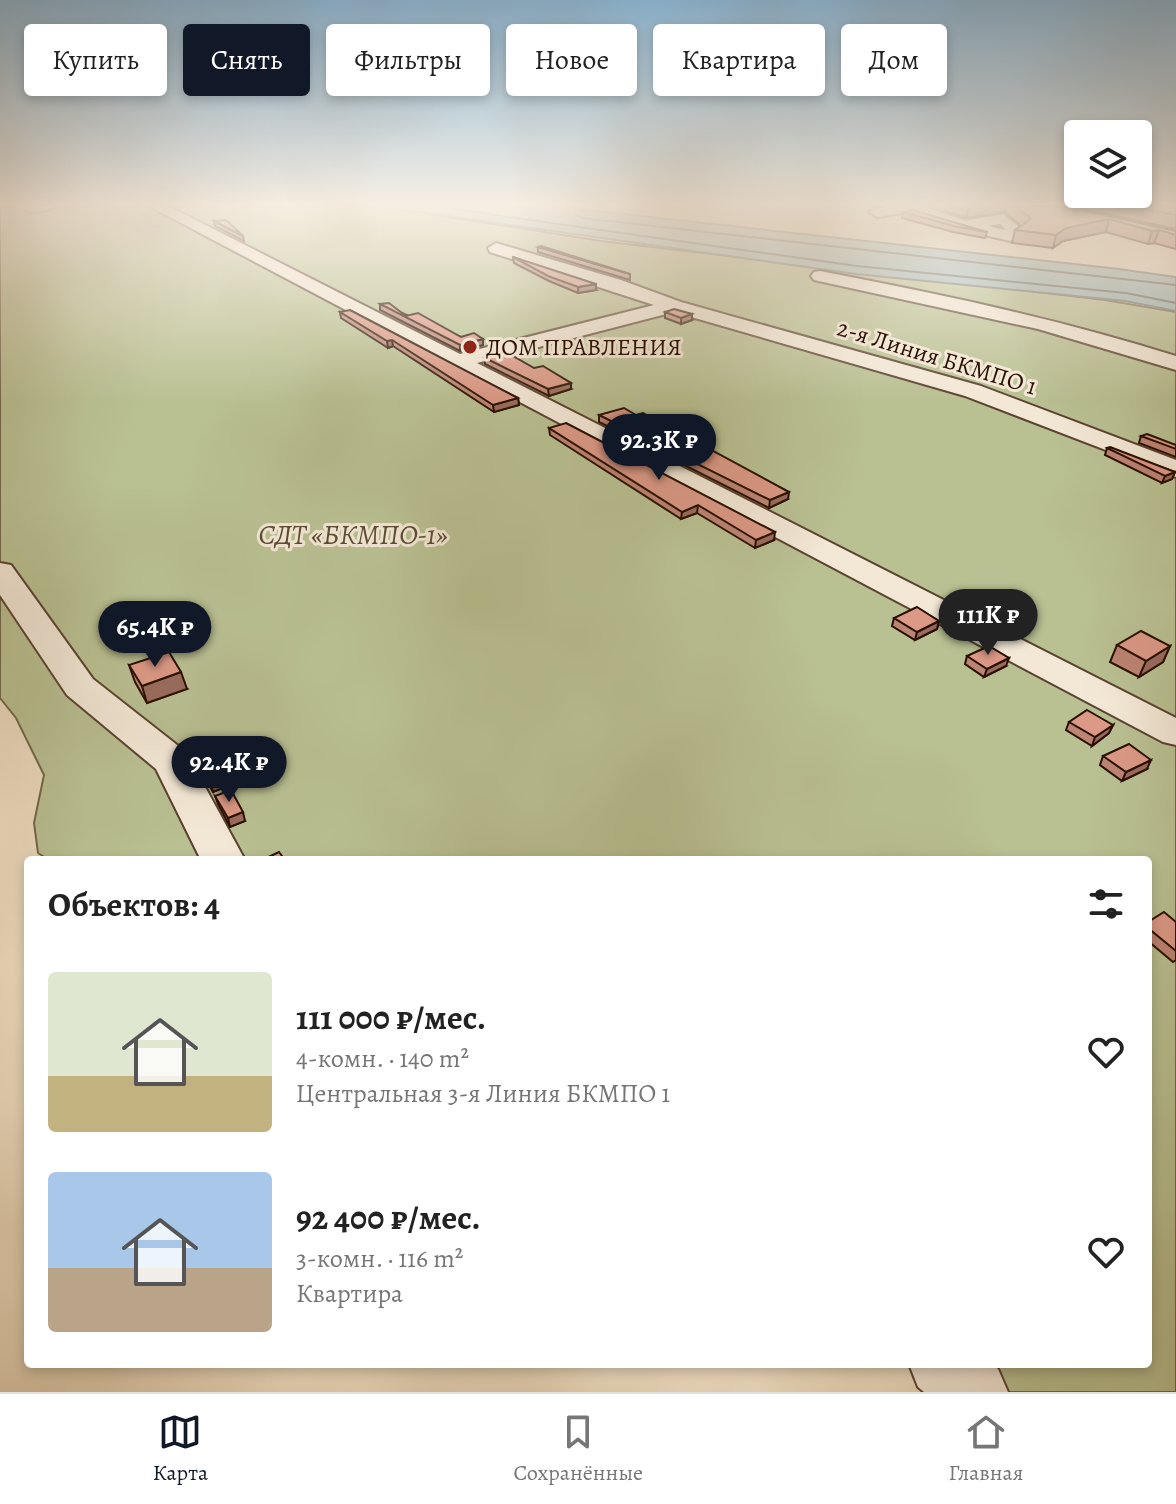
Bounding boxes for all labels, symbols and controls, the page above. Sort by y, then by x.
chip: Купить [24,24,167,96]
chip: Снять [183,24,310,96]
chip: Фильтры [326,24,490,96]
chip: Новое [506,24,637,96]
chip: Квартира [653,24,825,96]
chip: Дом [841,24,947,96]
map controls [1064,120,1152,208]
button: layers [1064,120,1152,208]
street label: 2-я Линия БКМПО 1 [833,311,1041,403]
place label: ДОМ ПРАВЛЕНИЯ [486,331,682,363]
marker: ДОМ ПРАВЛЕНИЯ [461,338,479,356]
pin: 92.3K ₽ [585,414,733,482]
text: 92.3K ₽ [620,422,698,457]
park label: СДТ «БКМПО-1» [258,516,448,554]
pin: 111K ₽ [923,589,1053,657]
text: 111K ₽ [957,597,1019,632]
pin: 65.4K ₽ [81,601,229,669]
text: 65.4K ₽ [116,609,194,644]
pin: 92.4K ₽ [155,736,303,804]
text: 92.4K ₽ [190,744,268,779]
text: Объектов: 4 [48,881,220,928]
icon: filters [1084,882,1128,926]
text: 111 000 ₽/мес. [296,994,486,1041]
icon: home [112,1004,208,1100]
icon: heart [1084,1030,1128,1074]
text: 4-комн. · 140 m² [296,1041,469,1076]
text: Центральная 3-я Линия БКМПО 1 [296,1076,670,1111]
text: 92 400 ₽/мес. [296,1194,481,1241]
icon: home [112,1204,208,1300]
icon: heart [1084,1230,1128,1274]
text: 3-комн. · 116 m² [296,1241,463,1276]
text: Квартира [296,1276,403,1311]
tab: Карта [153,1410,208,1488]
tab: Сохранённые [513,1410,643,1488]
tab: Главная [948,1410,1023,1488]

